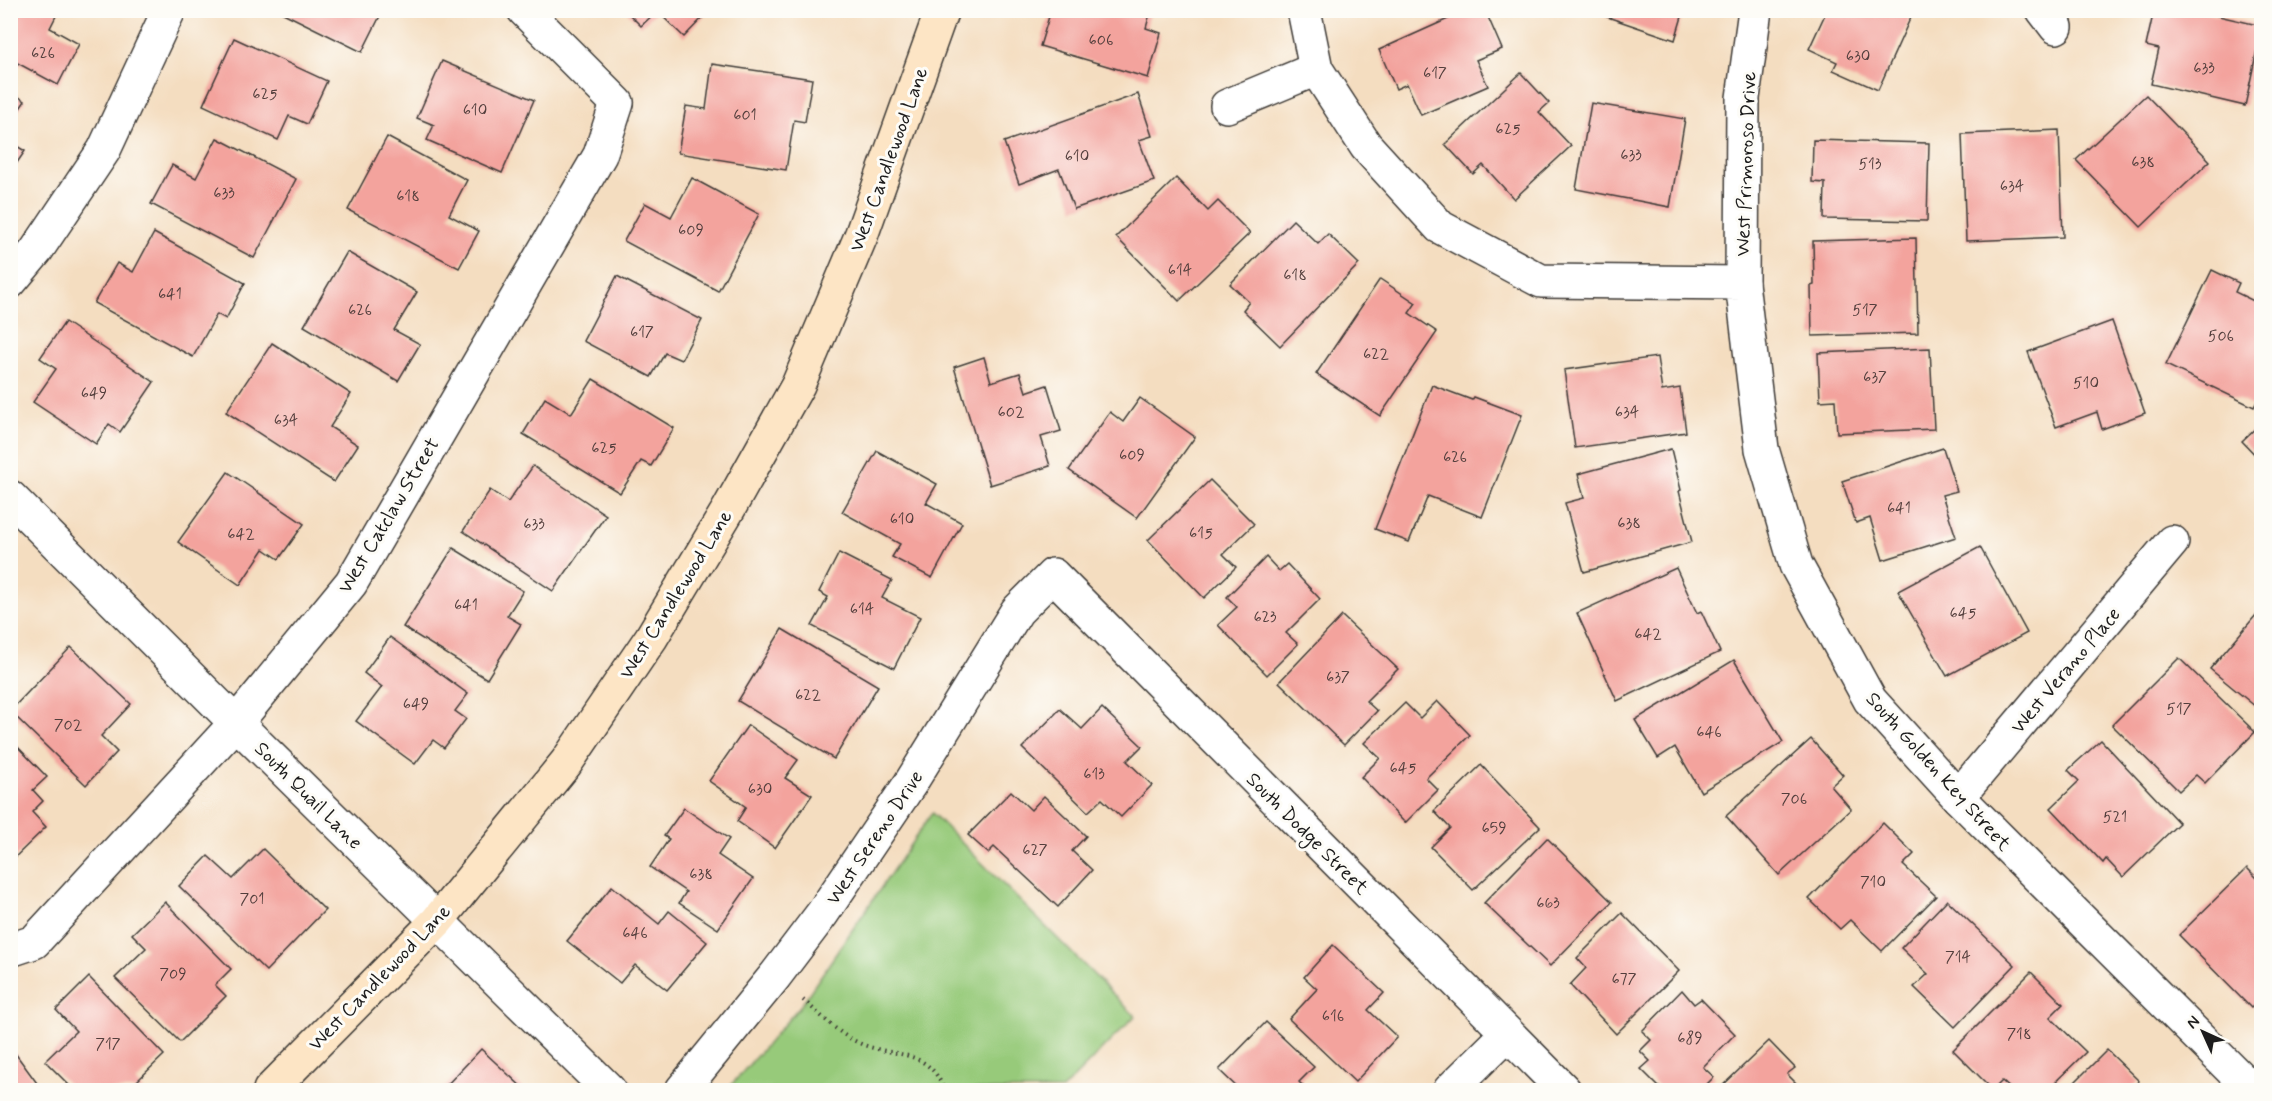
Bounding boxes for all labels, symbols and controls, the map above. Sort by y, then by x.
house number: 606 [1089,30,1113,51]
house number: 626 [31,43,55,64]
house number: 630 [1846,46,1870,67]
house number: 633 [2193,58,2215,79]
house number: 617 [1423,63,1447,84]
street label: West Candlewood Lane [843,64,935,255]
street label: West Primoroso Drive [1730,71,1763,257]
house number: 625 [252,84,278,105]
house number: 610 [463,100,487,121]
house number: 601 [733,105,757,126]
house number: 625 [1495,119,1521,140]
house number: 633 [1620,145,1642,166]
house number: 610 [1065,146,1089,167]
house number: 638 [2131,152,2155,173]
house number: 513 [1858,154,1882,175]
house number: 634 [2000,176,2024,197]
house number: 633 [213,183,235,204]
house number: 618 [396,186,420,207]
house number: 609 [678,220,704,241]
house number: 614 [1168,260,1192,281]
house number: 618 [1283,265,1307,286]
house number: 641 [158,284,182,305]
house number: 626 [348,300,372,321]
house number: 517 [1852,300,1878,321]
house number: 617 [630,322,654,343]
house number: 506 [2208,326,2234,347]
house number: 622 [1363,344,1390,365]
house number: 637 [1863,367,1887,388]
house number: 510 [2073,373,2099,394]
house number: 649 [81,383,107,404]
house number: 602 [998,402,1025,423]
house number: 634 [1615,402,1639,423]
house number: 634 [274,410,298,431]
street label: West Catclaw Street [332,433,446,599]
house number: 625 [591,438,617,459]
house number: 609 [1119,445,1145,466]
house number: 626 [1443,447,1467,468]
house number: 641 [1887,498,1911,519]
street label: West Candlewood Lane [613,505,739,684]
house number: 610 [890,509,914,530]
house number: 638 [1617,513,1641,534]
house number: 633 [523,514,545,535]
house number: 615 [1189,523,1213,544]
house number: 642 [227,524,255,545]
house number: 641 [454,595,478,616]
house number: 614 [850,599,874,620]
street label: West Verano Place [2005,602,2127,740]
house number: 645 [1950,603,1976,624]
house number: 623 [1253,607,1277,628]
house number: 642 [1634,624,1662,645]
house number: 637 [1326,667,1350,688]
house number: 622 [795,685,822,706]
street label: South Golden Key Street [1859,687,2017,858]
house number: 649 [403,694,429,715]
house number: 517 [2166,699,2192,720]
house number: 702 [54,715,83,736]
house number: 646 [1696,722,1722,743]
street label: South Quail Lane [248,736,368,856]
house number: 645 [1390,758,1416,779]
house number: 613 [1083,764,1105,785]
street label: West Sereno Drive [820,765,930,910]
street label: South Dodge Street [1239,767,1374,902]
house number: 630 [748,779,772,800]
house number: 706 [1781,789,1807,810]
house number: 521 [2103,807,2127,828]
house number: 659 [1481,818,1507,839]
house number: 627 [1022,840,1048,861]
house number: 638 [689,864,713,885]
house number: 710 [1860,872,1886,893]
house number: 701 [239,889,265,910]
house number: 663 [1536,893,1560,914]
street label: West Candlewood Lane [303,899,457,1057]
house number: 646 [622,923,648,944]
house number: 714 [1945,947,1971,968]
house number: 709 [159,964,187,985]
house number: 677 [1611,969,1637,990]
north arrow [2173,1002,2233,1062]
house number: 616 [1322,1006,1344,1027]
text: N [2182,1011,2205,1034]
house number: 718 [2006,1024,2032,1045]
house number: 689 [1677,1028,1703,1049]
house number: 717 [95,1034,121,1055]

